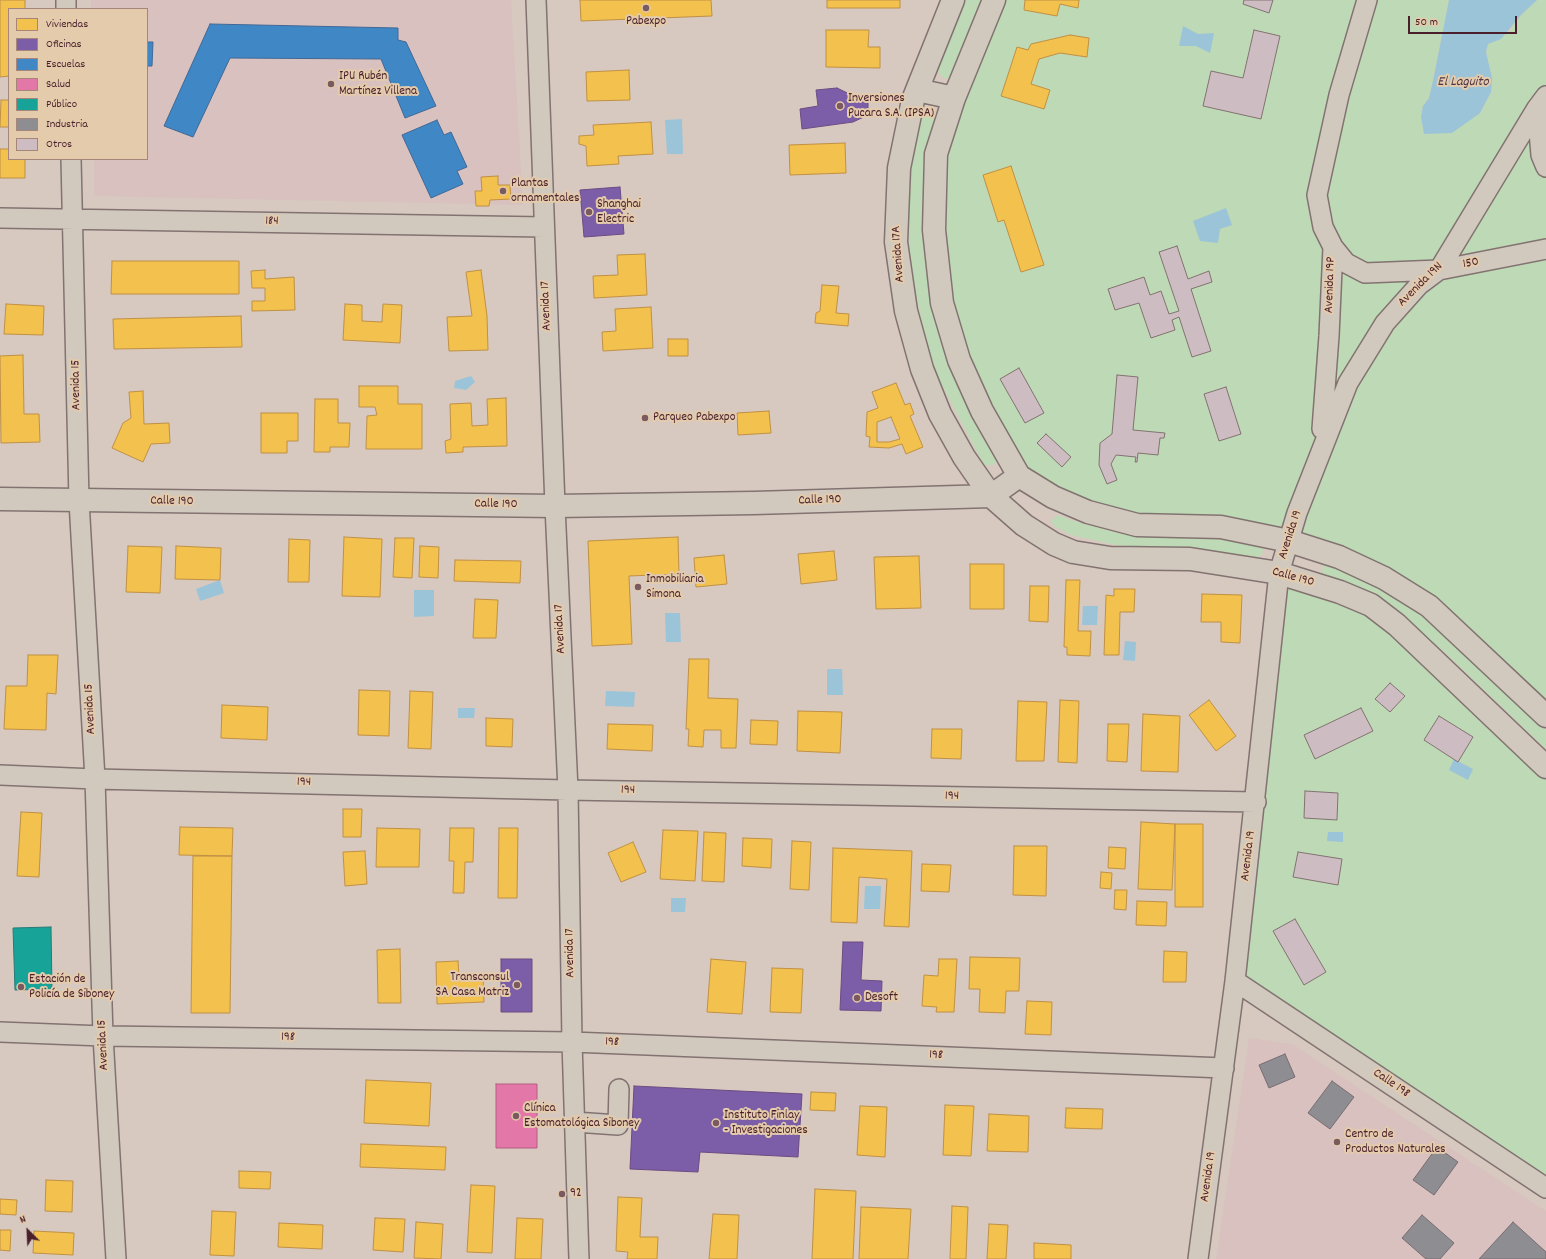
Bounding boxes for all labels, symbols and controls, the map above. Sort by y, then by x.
marker: Pabexpo [641,3,651,13]
legend [8,8,148,160]
scale bar [1410,8,1519,34]
place label: Pabexpo [626,14,666,30]
text: 50 m [1415,14,1438,31]
text: Viviendas [46,16,88,33]
text: Oficinas [46,36,82,53]
text: Escuelas [46,56,85,73]
place label: IPU Rubén Martínez Villena [339,69,417,100]
water label: El Laguito [1437,75,1489,91]
text: Salud [46,76,71,93]
marker: IPU Rubén Martínez Villena [326,79,336,89]
place label: Inversiones Pucara S.A. (IPSA) [848,91,934,122]
text: Público [46,96,77,113]
marker: Inversiones Pucara S.A. (IPSA) [835,101,845,111]
text: Industria [46,116,88,133]
text: Otros [46,136,72,153]
place label: Plantas ornamentales [511,176,580,207]
marker: Plantas ornamentales [498,186,508,196]
place label: Shanghai Electric [597,197,641,228]
marker: Shanghai Electric [584,207,594,217]
street label: 184 [265,214,279,230]
street label: Avenida 17A [889,225,909,283]
street label: 150 [1462,255,1480,273]
street label: Avenida 19P [1322,256,1340,314]
street label: Avenida 19N [1395,259,1447,311]
street label: Avenida 17 [538,281,556,331]
street label: Avenida 15 [69,360,85,410]
place label: Parqueo Pabexpo [653,410,736,426]
marker: Parqueo Pabexpo [640,413,650,423]
street label: Calle 190 [798,492,842,510]
street label: Calle 190 [150,494,194,510]
street label: Calle 190 [474,497,518,513]
street label: Avenida 19 [1276,509,1306,561]
street label: Calle 190 [1270,565,1316,591]
place label: Inmobiliaria Simona [646,572,704,603]
marker: Inmobiliaria Simona [633,582,643,592]
street label: Avenida 17 [552,604,570,654]
street label: Avenida 15 [82,683,100,735]
street label: 194 [297,775,311,791]
street label: 194 [621,783,635,799]
street label: 194 [945,789,959,805]
street label: Avenida 19 [1238,830,1260,882]
street label: Avenida 17 [563,928,579,978]
place label: Transconsul SA Casa Matriz [435,970,509,1001]
place label: Estación de Policía de Siboney [29,972,114,1003]
marker: Transconsul SA Casa Matriz [512,980,522,990]
marker: Estación de Policía de Siboney [16,982,26,992]
place label: Desoft [865,990,898,1006]
marker: Desoft [852,993,862,1003]
street label: Avenida 15 [95,1019,113,1071]
street label: 198 [281,1030,295,1046]
street label: 198 [605,1035,619,1051]
street label: 198 [929,1048,943,1064]
street label: Calle 198 [1369,1066,1413,1102]
place label: Clínica Estomatológica Siboney [524,1101,639,1132]
place label: Instituto Finlay - Investigaciones [724,1108,808,1139]
marker: Clínica Estomatológica Siboney [511,1111,521,1121]
marker: Instituto Finlay - Investigaciones [711,1118,721,1128]
place label: Centro de Productos Naturales [1345,1127,1446,1158]
marker: Centro de Productos Naturales [1332,1137,1342,1147]
street label: Avenida 19 [1198,1151,1220,1203]
place label: 92 [570,1186,582,1202]
marker: 92 [557,1189,567,1199]
north arrow [8,1211,48,1251]
text: N [17,1212,29,1228]

